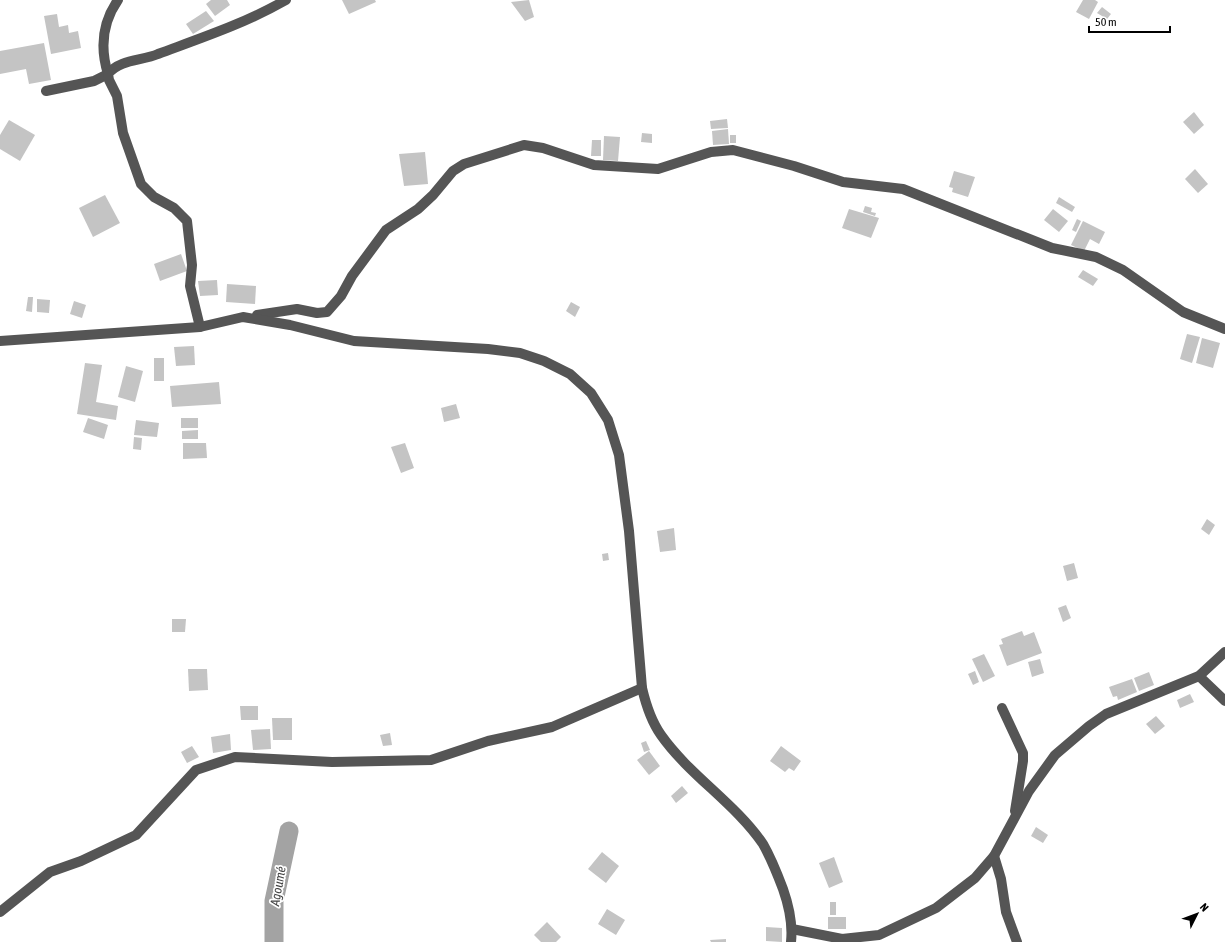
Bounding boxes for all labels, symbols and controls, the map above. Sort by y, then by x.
scale bar [1089,8,1170,34]
text: 50 m [1095,15,1117,29]
water label: Agoumé [267,865,289,908]
north arrow [1177,894,1217,934]
text: N [1198,901,1211,914]

